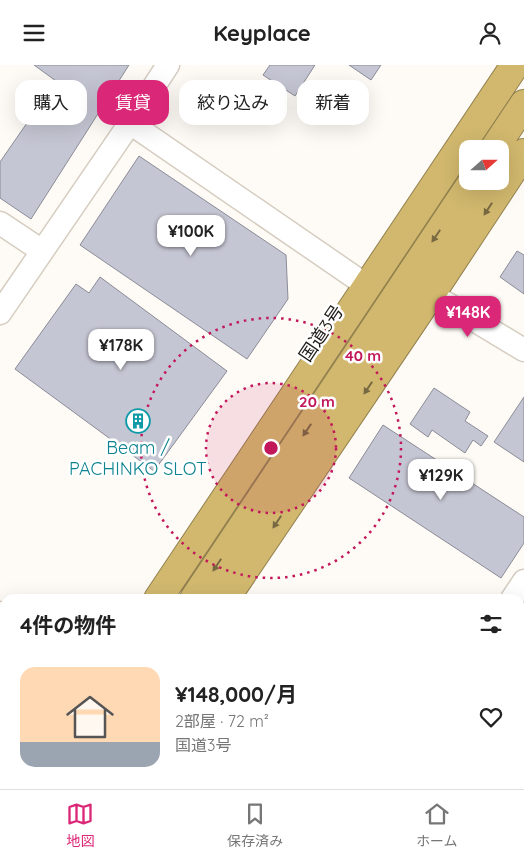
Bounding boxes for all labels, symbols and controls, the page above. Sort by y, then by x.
icon: menu [20,19,48,47]
text: Keyplace [213,19,311,47]
icon: person [476,19,504,47]
chip: 購入 [15,80,87,125]
chip: 賃貸 [97,80,169,125]
chip: 絞り込み [179,80,287,125]
chip: 新着 [297,80,369,125]
north arrow [459,140,509,190]
map controls [459,140,509,190]
one-way arrow [483,202,492,215]
pin: ¥100K [156,215,226,257]
text: ¥100K [168,221,214,241]
one-way arrow [431,230,441,243]
pin: ¥148K [433,295,503,338]
street label: 国道3号 [294,300,348,366]
text: ¥148K [446,302,490,322]
pin: ¥178K [86,329,156,371]
text: ¥178K [99,335,143,355]
text: 40 m [345,346,381,365]
one-way arrow [363,381,373,394]
text: 20 m [299,392,335,411]
building icon: Beam / PACHINKO SLOT [125,408,151,434]
one-way arrow [302,423,312,437]
place label: Beam / PACHINKO SLOT [69,436,207,480]
centre of rings [262,439,280,457]
pin: ¥129K [406,459,476,501]
text: ¥129K [419,465,463,485]
one-way arrow [272,515,282,529]
one-way arrow [212,558,222,572]
icon: filters [477,610,505,638]
text: 4件の物件 [20,612,116,638]
text: ¥148,000/月 [175,681,297,707]
icon: home [60,687,120,747]
icon: heart [477,703,505,731]
text: 2部屋 · 72 m² [175,711,269,731]
text: 国道3号 [175,735,231,755]
tab: 地図 [66,800,94,850]
tab: 保存済み [227,800,283,850]
tab: ホーム [416,800,458,850]

